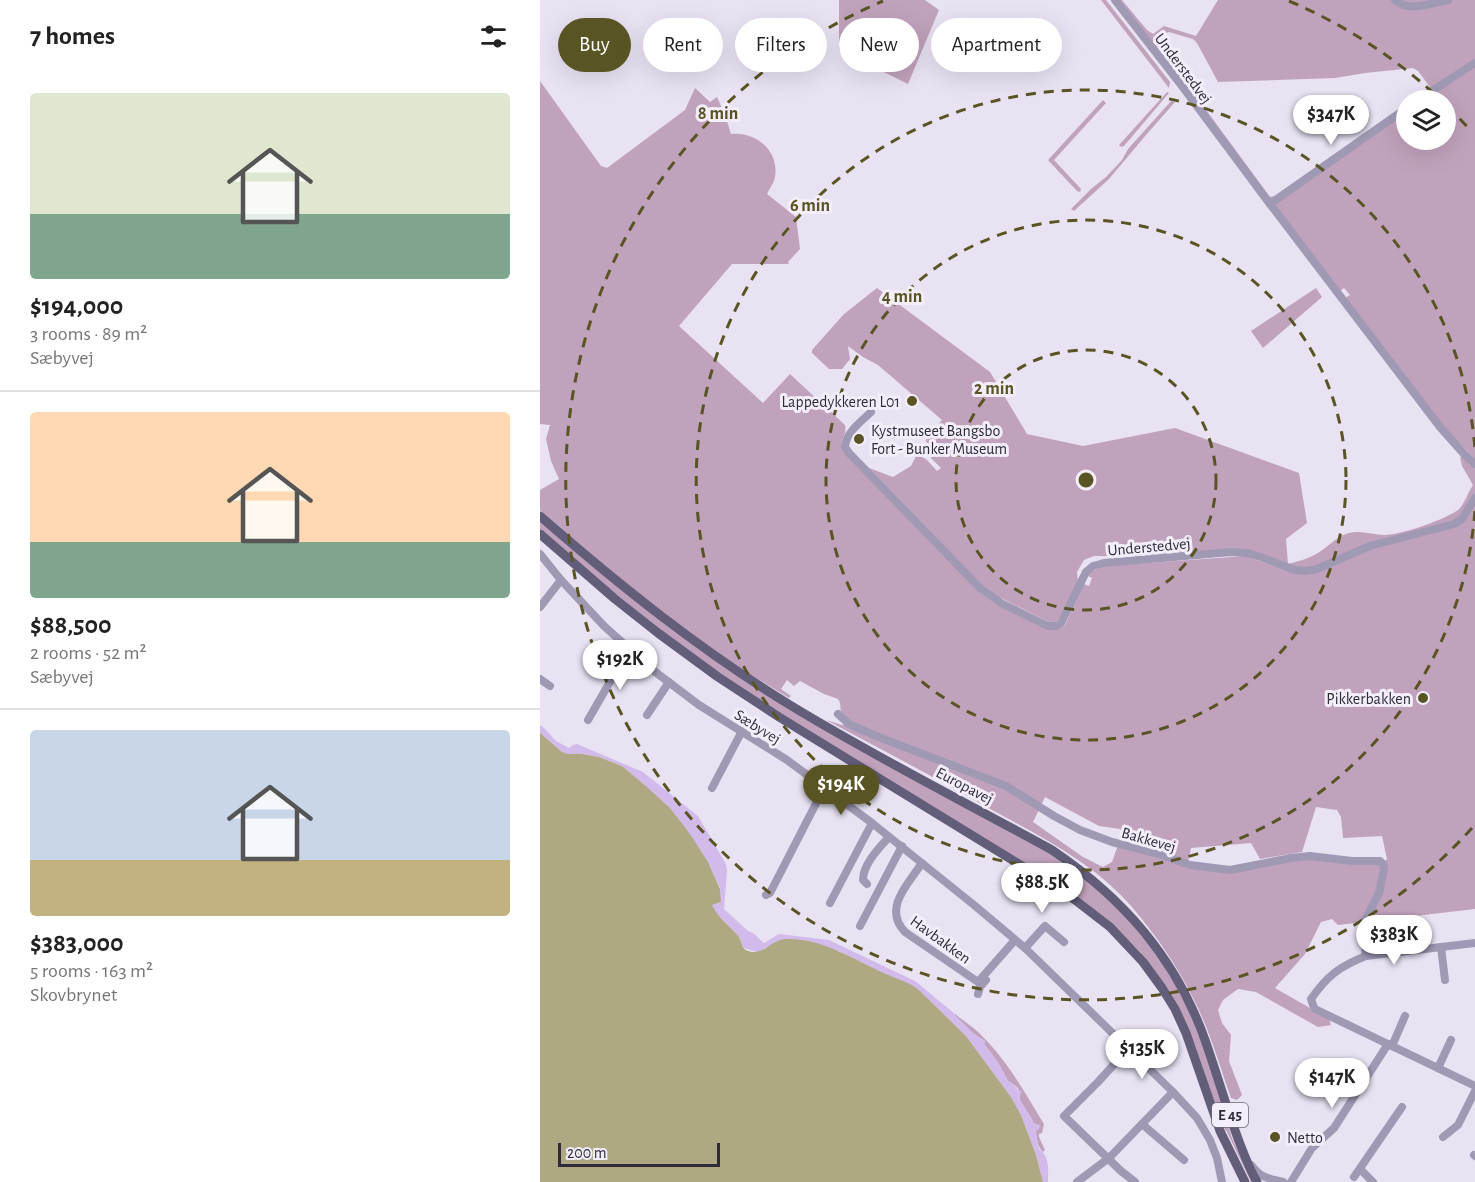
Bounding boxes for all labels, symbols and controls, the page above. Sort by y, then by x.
chip: Buy [558,18,631,72]
chip: Rent [643,18,723,72]
chip: Filters [735,18,827,72]
chip: New [839,18,919,72]
chip: Apartment [931,18,1062,72]
icon: filters [477,20,510,53]
text: 7 homes [30,23,115,49]
street label: Understedvej [1151,30,1215,107]
map controls [1396,90,1456,150]
button: layers [1396,90,1456,150]
pin: $347K [1289,95,1373,146]
text: $347K [1307,104,1355,124]
text: 8 min [698,105,738,123]
icon: home [216,132,324,240]
text: 6 min [790,197,830,215]
text: 4 min [882,288,922,306]
text: $194,000 [30,293,123,319]
text: 3 rooms · 89 m² [30,324,147,344]
text: Sæbyvej [30,348,94,368]
text: 2 min [974,380,1014,398]
place label: Lappedykkeren L01 [781,394,900,411]
marker: Lappedykkeren L01 [905,394,919,408]
place label: Kystmuseet Bangsbo Fort - Bunker Museum [871,423,1007,457]
marker: Kystmuseet Bangsbo Fort - Bunker Museum [852,432,866,446]
icon: home [216,451,324,559]
centre of rings [1076,470,1096,490]
street label: Understedvej [1107,535,1191,560]
text: $88,500 [30,612,112,638]
pin: $192K [578,640,662,691]
text: 2 rooms · 52 m² [30,643,147,663]
text: $192K [597,649,643,669]
text: Sæbyvej [30,667,94,687]
place label: Pikkerbakken [1326,691,1411,707]
marker: Pikkerbakken [1416,691,1430,705]
street label: Sæbyvej [731,707,783,748]
street label: Europavej [933,764,996,808]
pin: $194K [799,765,883,816]
icon: home [216,769,324,877]
text: $194K [817,774,865,794]
street label: Bakkevej [1119,825,1178,856]
pin: $88.5K [993,863,1091,914]
text: $88.5K [1015,872,1069,892]
street label: Havbakken [907,913,973,967]
pin: $383K [1352,915,1436,966]
text: $383K [1370,924,1418,944]
text: $383,000 [30,930,124,956]
text: 5 rooms · 163 m² [30,961,153,981]
text: Skovbrynet [30,985,117,1005]
pin: $135K [1100,1029,1184,1080]
text: $135K [1119,1038,1165,1058]
pin: $147K [1290,1058,1374,1109]
text: $147K [1309,1067,1355,1087]
road number: E 45 [1212,1103,1248,1127]
marker: Netto [1268,1130,1282,1144]
place label: Netto [1287,1130,1323,1146]
scale bar [558,1140,720,1168]
text: 200 m [567,1145,607,1161]

